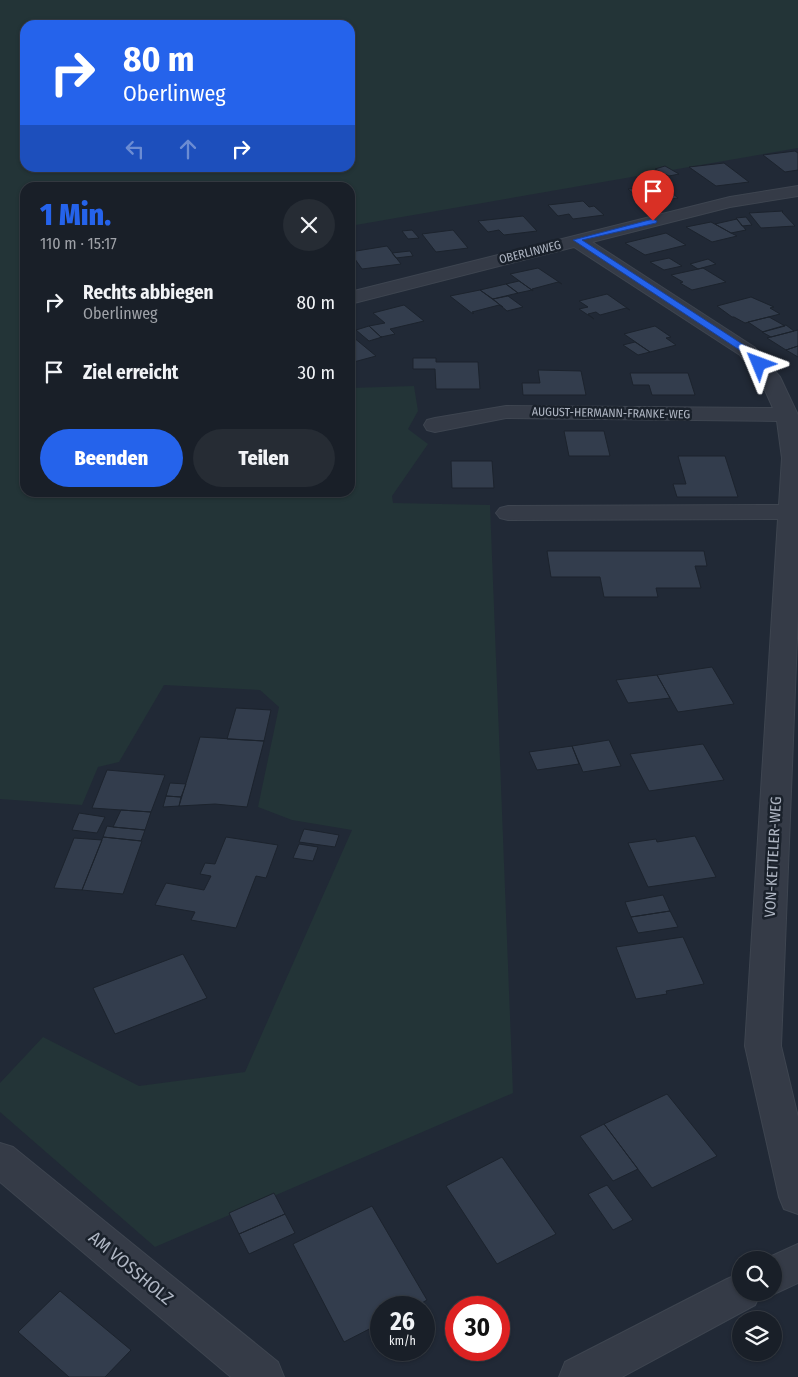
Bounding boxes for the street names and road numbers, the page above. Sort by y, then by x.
street label: OBERLINWEG [498,238,563,266]
street label: AUGUST-HERMANN-FRANKE-WEG [532,405,690,421]
street label: VON-KETTELER-WEG [761,796,785,918]
street label: AM VOSSHOLZ [84,1226,178,1310]

